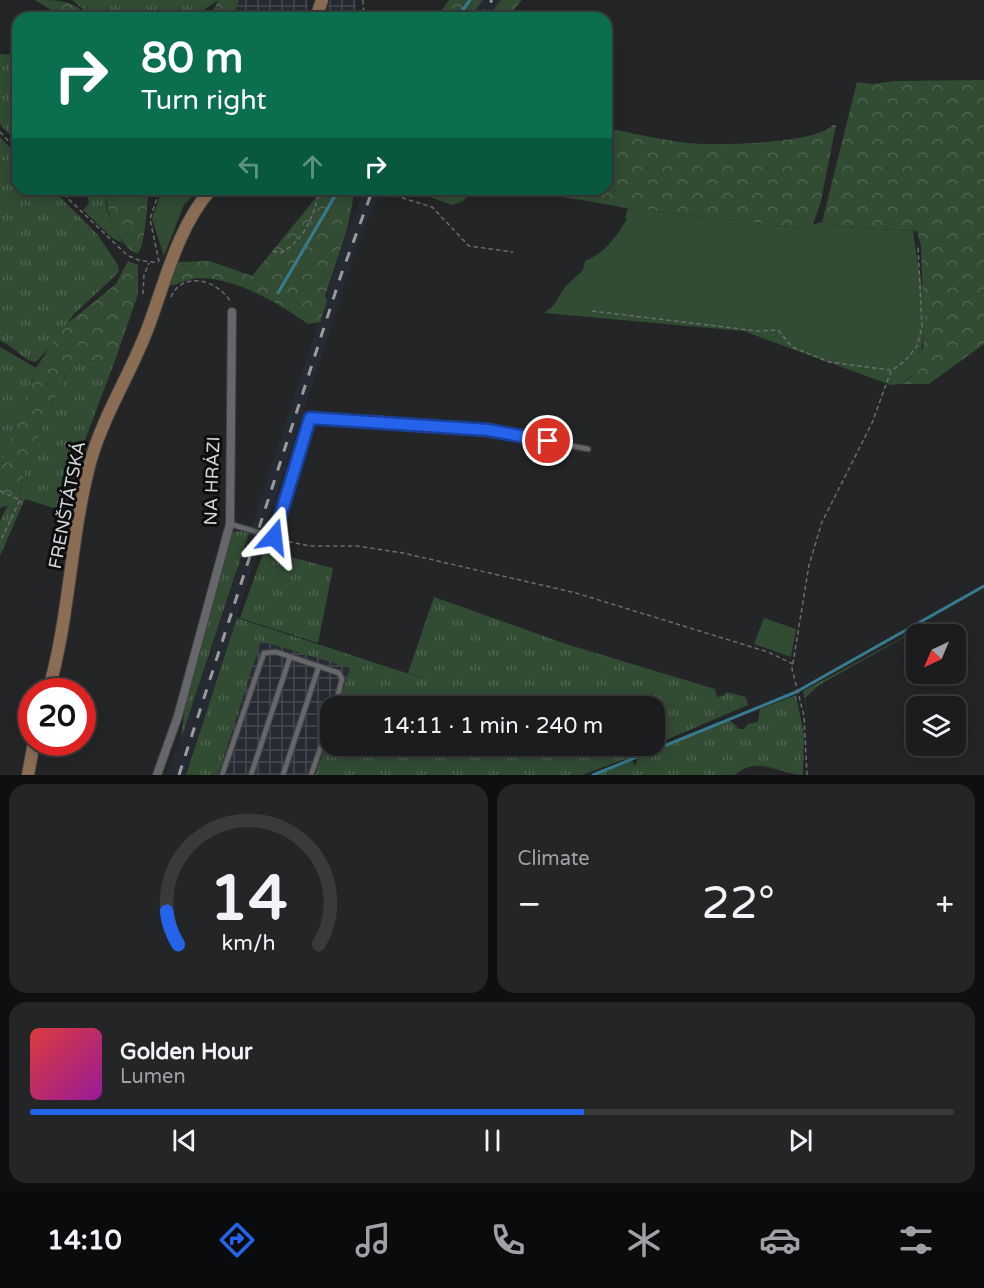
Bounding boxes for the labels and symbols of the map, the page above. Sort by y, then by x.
pin [522,415,573,466]
street label: NA HRÁZI [199,436,225,526]
street label: FRENŠTÁTSKÁ [44,439,90,571]
position arrow [242,505,306,569]
north arrow [906,624,966,684]
speed limit sign: 20 [18,678,96,756]

